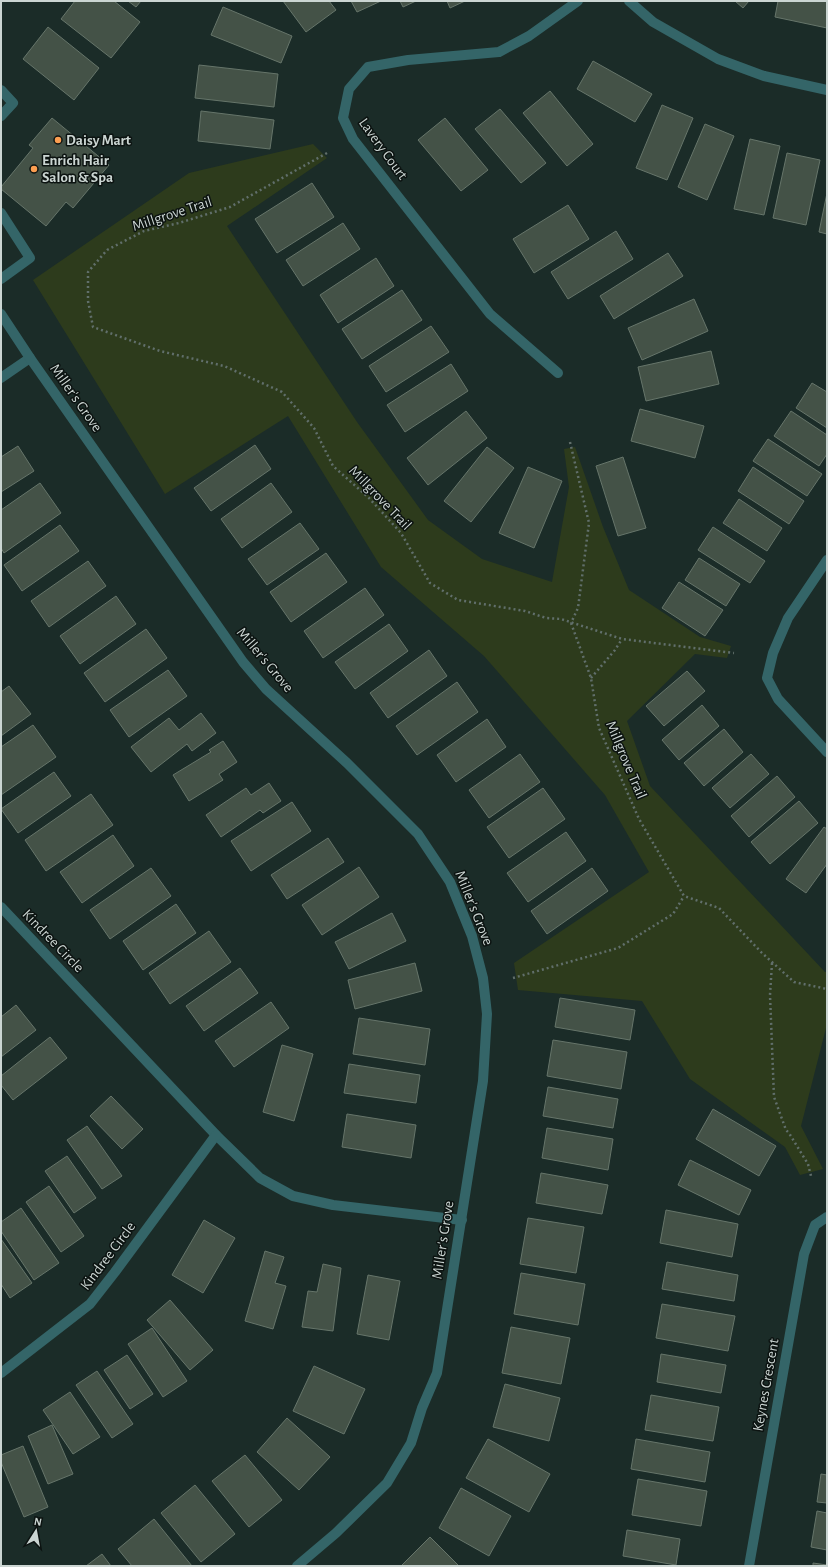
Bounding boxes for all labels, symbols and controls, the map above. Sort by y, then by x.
street label: Lavery Court [356,115,410,183]
place label: Daisy Mart [66,133,131,148]
marker: Daisy Mart [53,135,63,145]
place label: Enrich Hair Salon & Spa [42,153,113,185]
marker: Enrich Hair Salon & Spa [29,164,39,174]
street label: Millgrove Trail [130,194,214,234]
street label: Miller's Grove [47,361,105,435]
street label: Millgrove Trail [346,463,414,533]
street label: Miller's Grove [234,625,296,695]
street label: Millgrove Trail [603,719,649,801]
street label: Miller's Grove [452,868,496,948]
street label: Kindree Circle [19,907,87,975]
street label: Miller's Grove [429,1200,457,1280]
street label: Kindree Circle [78,1219,138,1293]
street label: Keynes Crescent [750,1337,782,1433]
north arrow [16,1511,56,1551]
text: N [33,1516,43,1528]

